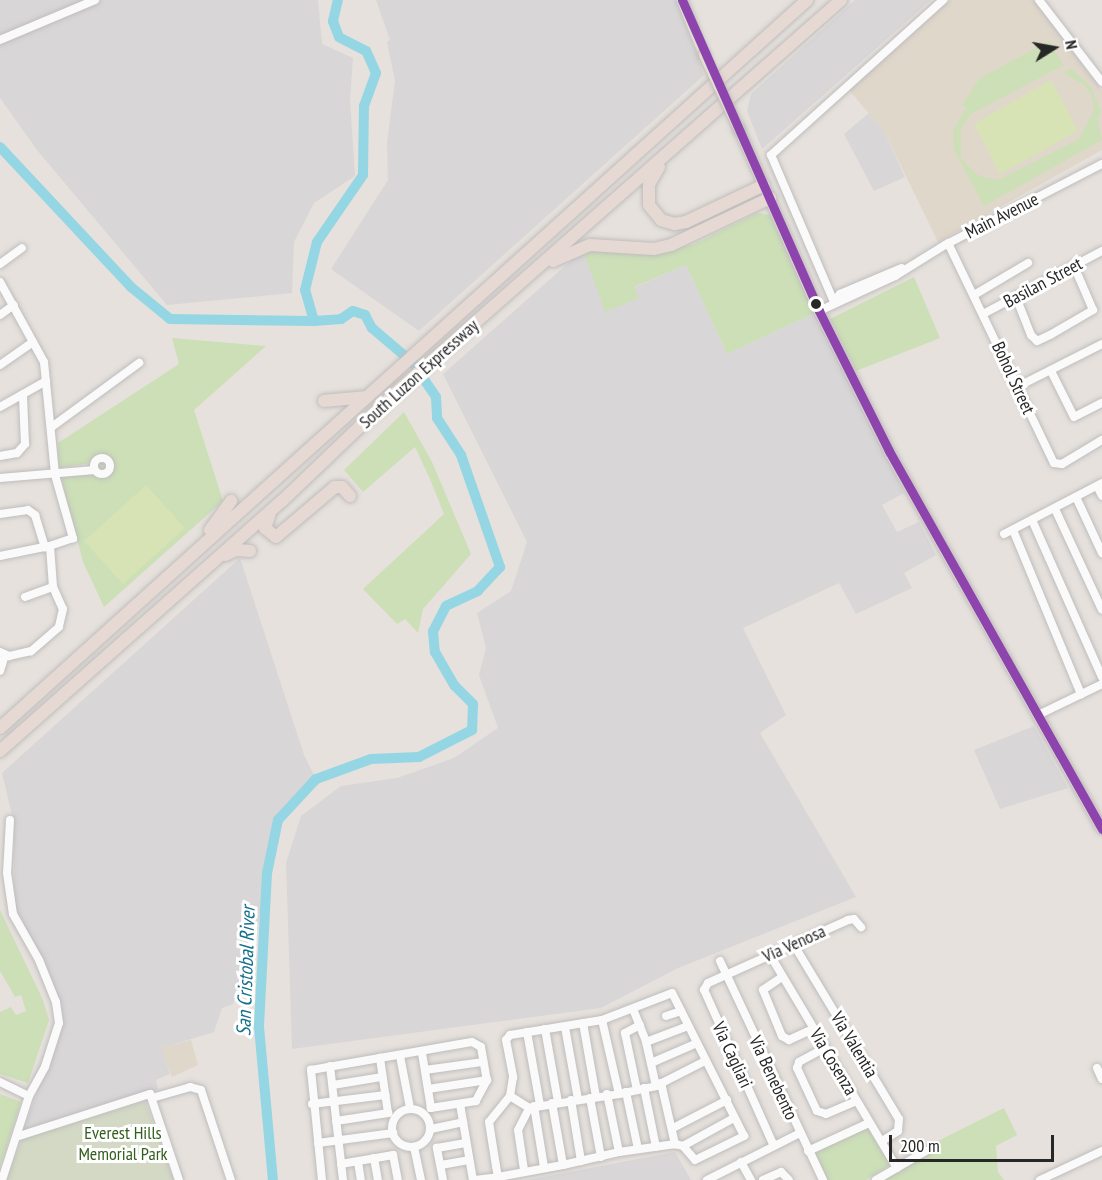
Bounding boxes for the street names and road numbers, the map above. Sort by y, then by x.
street label: Main Avenue [962,188,1042,244]
street label: Basilan Street [1000,253,1086,313]
street label: South Luzon Expressway [355,315,483,433]
street label: Bohol Street [987,338,1039,418]
street label: Via Venosa [759,920,829,968]
street label: Via Valentia [826,1008,882,1082]
street label: Via Cagliari [707,1019,757,1091]
street label: Via Cosenza [805,1025,861,1099]
street label: Via Benebento [744,1033,802,1123]

